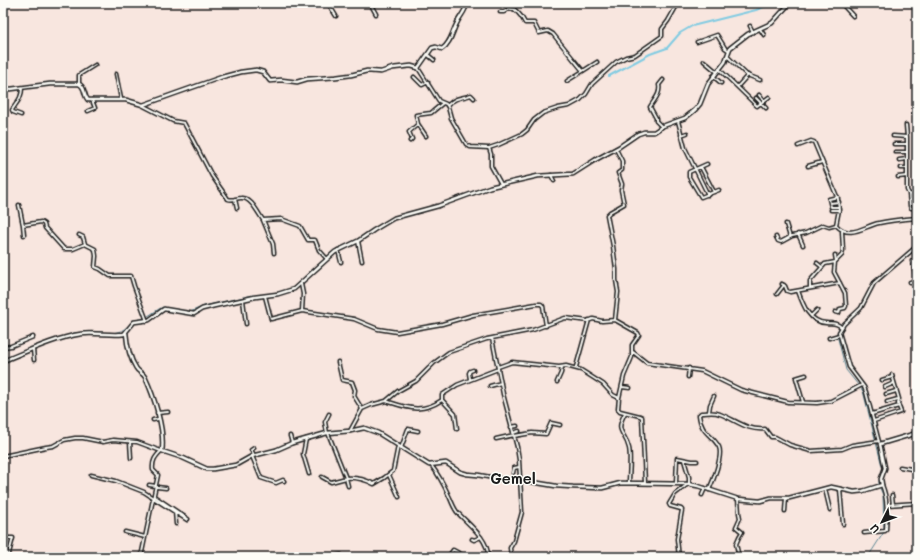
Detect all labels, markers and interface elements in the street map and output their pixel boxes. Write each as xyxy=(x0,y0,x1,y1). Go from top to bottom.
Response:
district label: Gemel xyxy=(490,468,536,488)
north arrow xyxy=(862,502,902,542)
text: U xyxy=(866,521,882,537)

